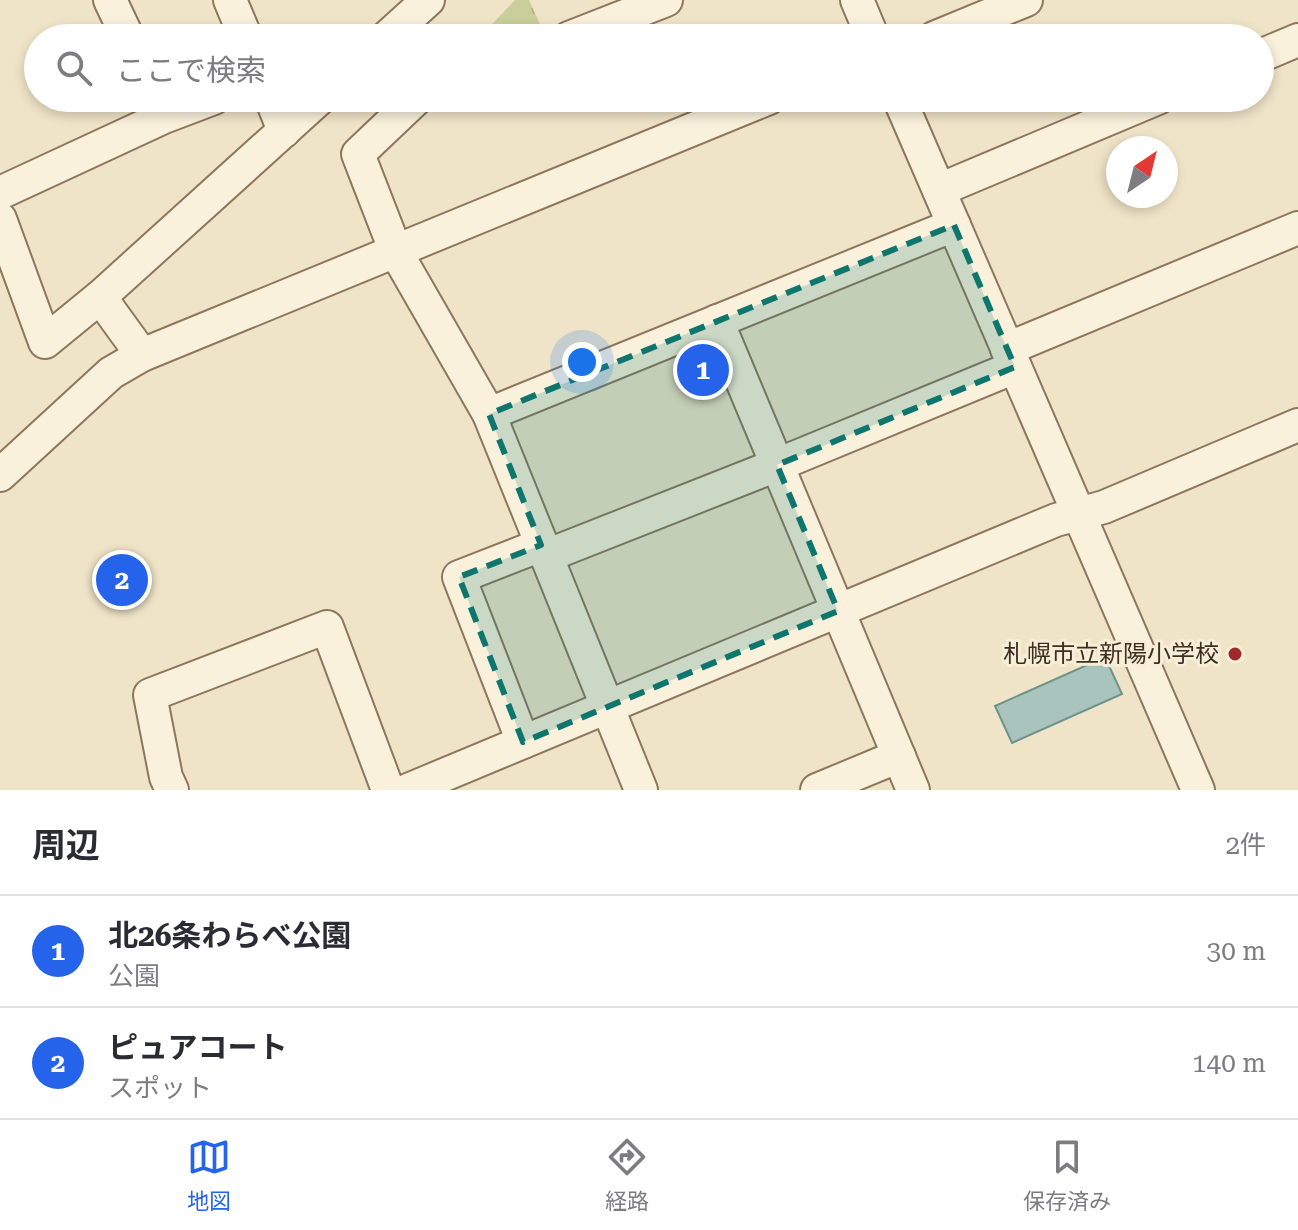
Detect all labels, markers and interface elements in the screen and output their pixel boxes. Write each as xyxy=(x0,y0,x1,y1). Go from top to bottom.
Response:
search box xyxy=(24,24,1274,112)
icon: search xyxy=(52,46,96,90)
text: ここで検索 xyxy=(116,53,266,88)
north arrow xyxy=(1106,136,1178,208)
pin: 1 xyxy=(677,340,729,400)
your location xyxy=(562,342,602,382)
pin: 2 xyxy=(96,550,148,610)
place label: 札幌市立新陽小学校 xyxy=(1003,640,1219,668)
marker: 札幌市立新陽小学校 xyxy=(1226,645,1244,663)
text: 周辺 xyxy=(32,825,100,865)
text: 2件 xyxy=(1225,830,1266,860)
text: 北26条わらべ公園 xyxy=(108,918,352,953)
text: 1 xyxy=(51,936,65,966)
text: 30 m xyxy=(1207,936,1266,966)
text: 公園 xyxy=(108,961,160,991)
text: ピュアコート xyxy=(108,1030,287,1065)
text: 2 xyxy=(51,1048,65,1078)
text: 140 m xyxy=(1192,1048,1266,1078)
text: スポット xyxy=(108,1073,212,1103)
tab: 地図 xyxy=(187,1135,231,1215)
tab: 経路 xyxy=(605,1135,649,1215)
tab: 保存済み xyxy=(1023,1135,1111,1215)

